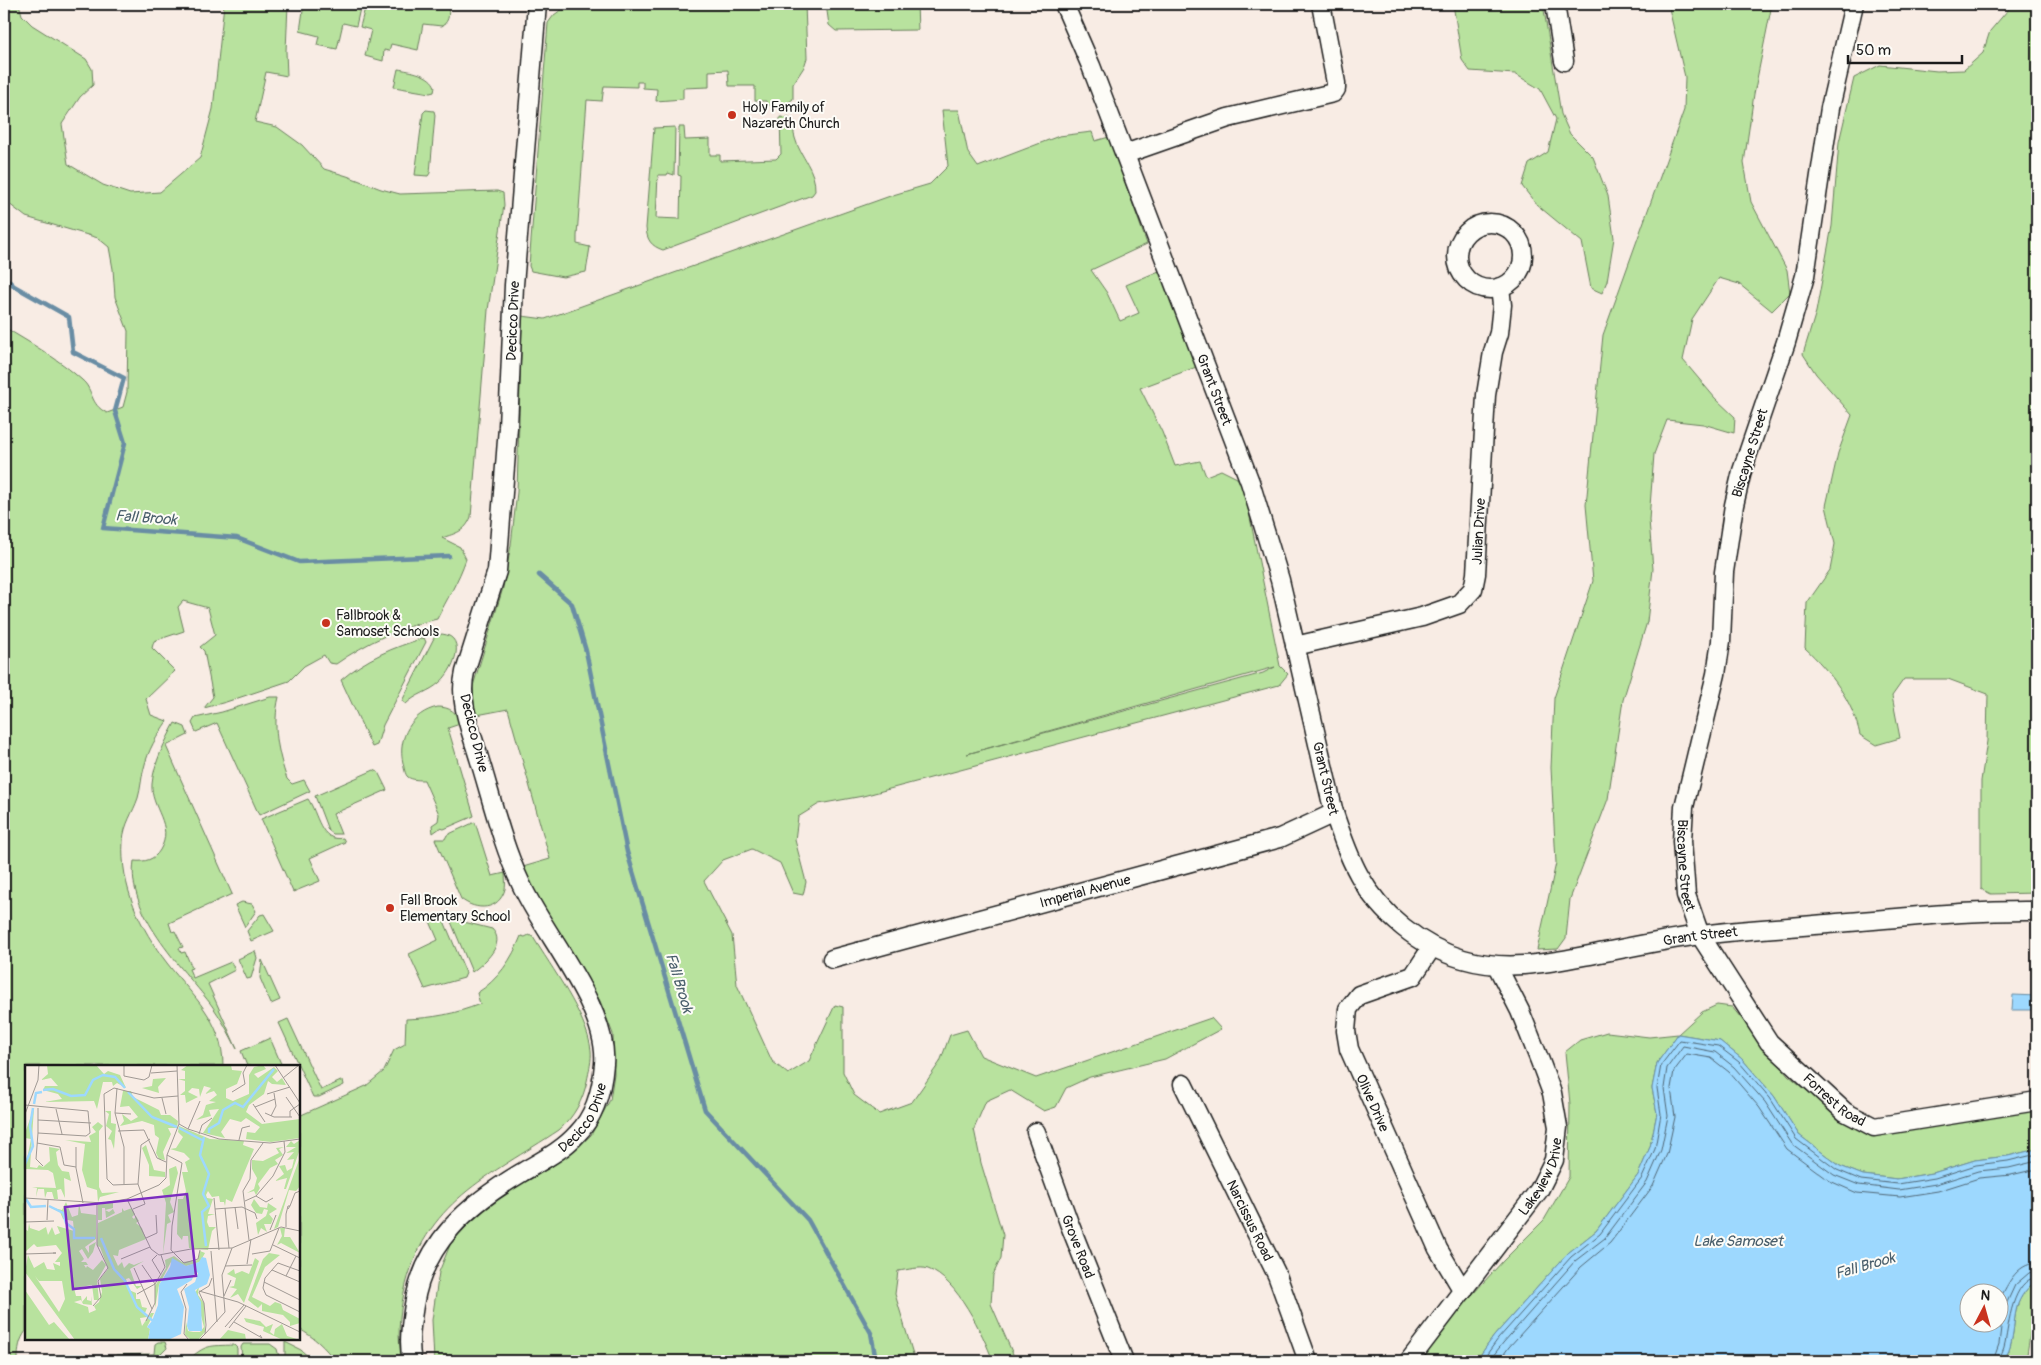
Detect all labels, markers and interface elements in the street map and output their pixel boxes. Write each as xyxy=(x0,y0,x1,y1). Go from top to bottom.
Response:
scale bar xyxy=(1848,32,1962,64)
text: 50 m xyxy=(1856,41,1891,60)
place label: Holy Family of Nazareth Church xyxy=(742,99,840,132)
marker: Holy Family of Nazareth Church xyxy=(726,109,738,121)
street label: Decicco Drive xyxy=(502,280,523,361)
street label: Grant Street xyxy=(1193,352,1236,428)
street label: Biscayne Street xyxy=(1728,406,1772,500)
street label: Julian Drive xyxy=(1468,498,1489,565)
water label: Fall Brook xyxy=(115,506,179,530)
place label: Fallbrook & Samoset Schools xyxy=(336,607,440,640)
marker: Fallbrook & Samoset Schools xyxy=(320,617,332,629)
street label: Decicco Drive xyxy=(456,692,492,774)
street label: Grant Street xyxy=(1309,740,1343,817)
street label: Biscayne Street xyxy=(1673,819,1700,914)
street label: Imperial Avenue xyxy=(1038,870,1132,911)
place label: Fall Brook Elementary School xyxy=(400,892,511,925)
marker: Fall Brook Elementary School xyxy=(384,902,396,914)
street label: Grant Street xyxy=(1662,923,1739,949)
water label: Fall Brook xyxy=(661,951,698,1017)
inset map xyxy=(25,1065,300,1340)
street label: Forrest Road xyxy=(1800,1069,1869,1130)
street label: Olive Drive xyxy=(1353,1071,1393,1134)
street label: Decicco Drive xyxy=(555,1081,610,1156)
street label: Lakeview Drive xyxy=(1514,1137,1565,1219)
street label: Narcissus Road xyxy=(1223,1177,1277,1264)
street label: Grove Road xyxy=(1058,1212,1099,1281)
water label: Lake Samoset xyxy=(1693,1232,1785,1251)
water label: Fall Brook xyxy=(1833,1248,1899,1284)
north arrow xyxy=(1958,1282,2008,1332)
text: N xyxy=(1980,1287,1991,1305)

